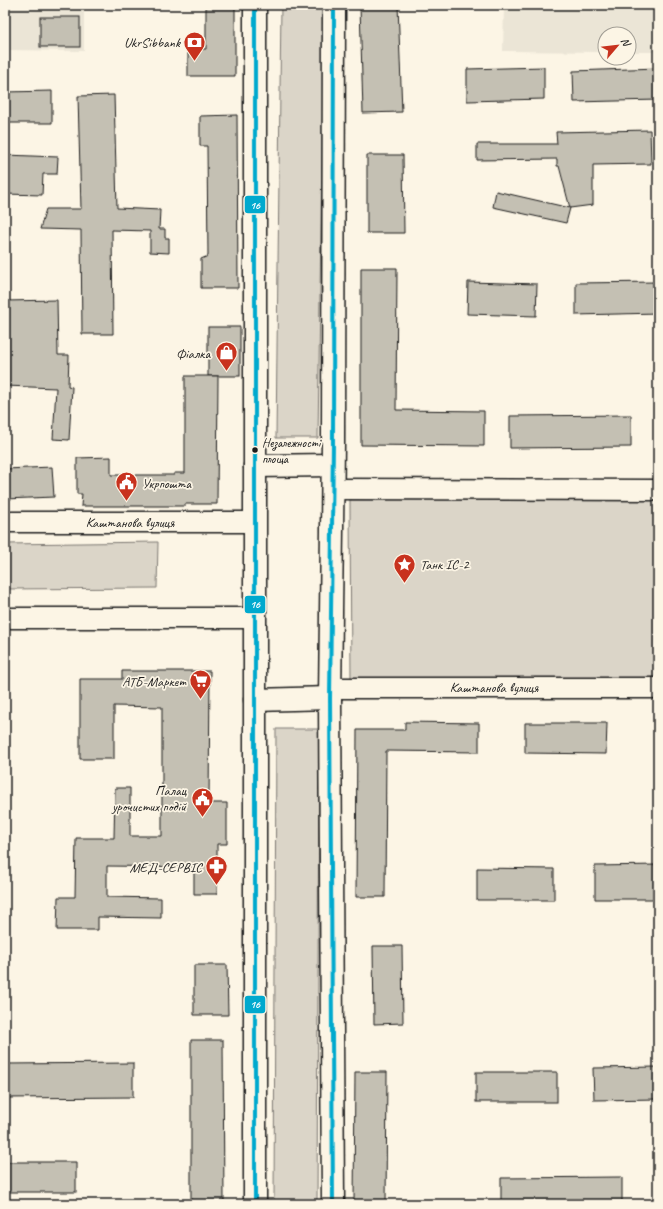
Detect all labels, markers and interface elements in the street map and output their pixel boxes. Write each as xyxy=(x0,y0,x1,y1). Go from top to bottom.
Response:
north arrow xyxy=(597,26,637,66)
bank icon: UkrSibbank xyxy=(182,29,208,62)
place label: UkrSibbank xyxy=(124,34,181,51)
text: N xyxy=(618,35,635,50)
line badge: 16 xyxy=(244,195,266,214)
text: 16 xyxy=(250,198,261,212)
shop icon: Фіалка xyxy=(213,340,239,373)
place label: Фіалка xyxy=(176,345,211,362)
place label: Незалежності площа xyxy=(262,435,322,467)
marker: Незалежності площа xyxy=(250,445,260,455)
public building icon: Укрпошта xyxy=(114,470,140,503)
place label: Укрпошта xyxy=(142,475,192,492)
street label: Каштанова вулиця xyxy=(86,514,175,531)
place icon: Танк ІС-2 xyxy=(392,551,418,584)
place label: Танк ІС-2 xyxy=(420,556,470,573)
line badge: 16 xyxy=(244,595,266,614)
text: 16 xyxy=(250,597,261,611)
supermarket icon: АТБ-Маркет xyxy=(188,668,214,701)
place label: АТБ-Маркет xyxy=(122,673,187,690)
street label: Каштанова вулиця xyxy=(450,679,539,696)
place label: Палац урочистих подій xyxy=(111,782,187,815)
public building icon: Палац урочистих подій xyxy=(189,785,215,818)
pharmacy icon: МЕД-СЕРВІС xyxy=(204,854,230,887)
place label: МЕД-СЕРВІС xyxy=(129,859,203,876)
line badge: 16 xyxy=(244,995,266,1014)
text: 16 xyxy=(250,997,261,1011)

